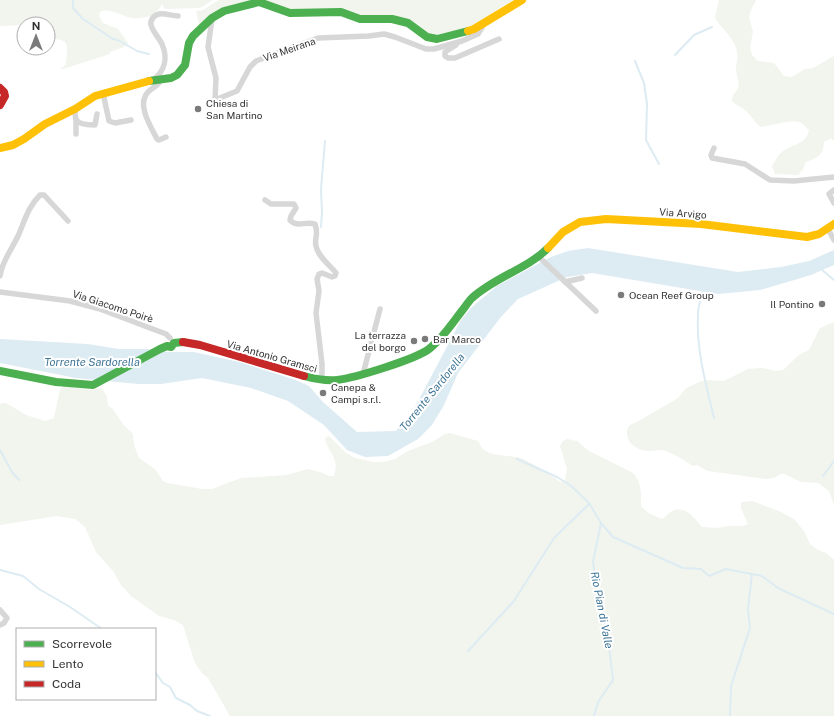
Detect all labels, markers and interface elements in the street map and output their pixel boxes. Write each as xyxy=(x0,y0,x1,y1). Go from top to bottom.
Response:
north arrow xyxy=(16,16,56,56)
text: N xyxy=(32,20,40,32)
street label: Via Meirana xyxy=(261,34,317,64)
place label: Chiesa di San Martino xyxy=(206,97,263,121)
marker: Chiesa di San Martino xyxy=(193,104,203,114)
street label: Via Arvigo xyxy=(659,205,707,221)
street label: Via Giacomo Poirè xyxy=(71,287,155,325)
place label: Ocean Reef Group xyxy=(629,289,714,301)
marker: Ocean Reef Group xyxy=(616,290,626,300)
place label: Il Pontino xyxy=(770,298,814,310)
marker: Il Pontino xyxy=(817,299,827,309)
place label: La terrazza del borgo xyxy=(355,329,406,353)
place label: Bar Marco xyxy=(433,333,481,345)
marker: Bar Marco xyxy=(420,334,430,344)
marker: La terrazza del borgo xyxy=(409,336,419,346)
street label: Via Antonio Gramsci xyxy=(225,337,319,375)
water label: Torrente Sardorella xyxy=(397,351,467,433)
water label: Torrente Sardorella xyxy=(44,356,140,368)
place label: Canepa & Campi s.r.l. xyxy=(331,381,381,405)
marker: Canepa & Campi s.r.l. xyxy=(318,388,328,398)
water label: Rio Pian di Valle xyxy=(589,570,615,650)
legend xyxy=(16,628,156,700)
text: Scorrevole xyxy=(52,637,112,651)
text: Lento xyxy=(52,657,84,671)
text: Coda xyxy=(52,677,81,691)

